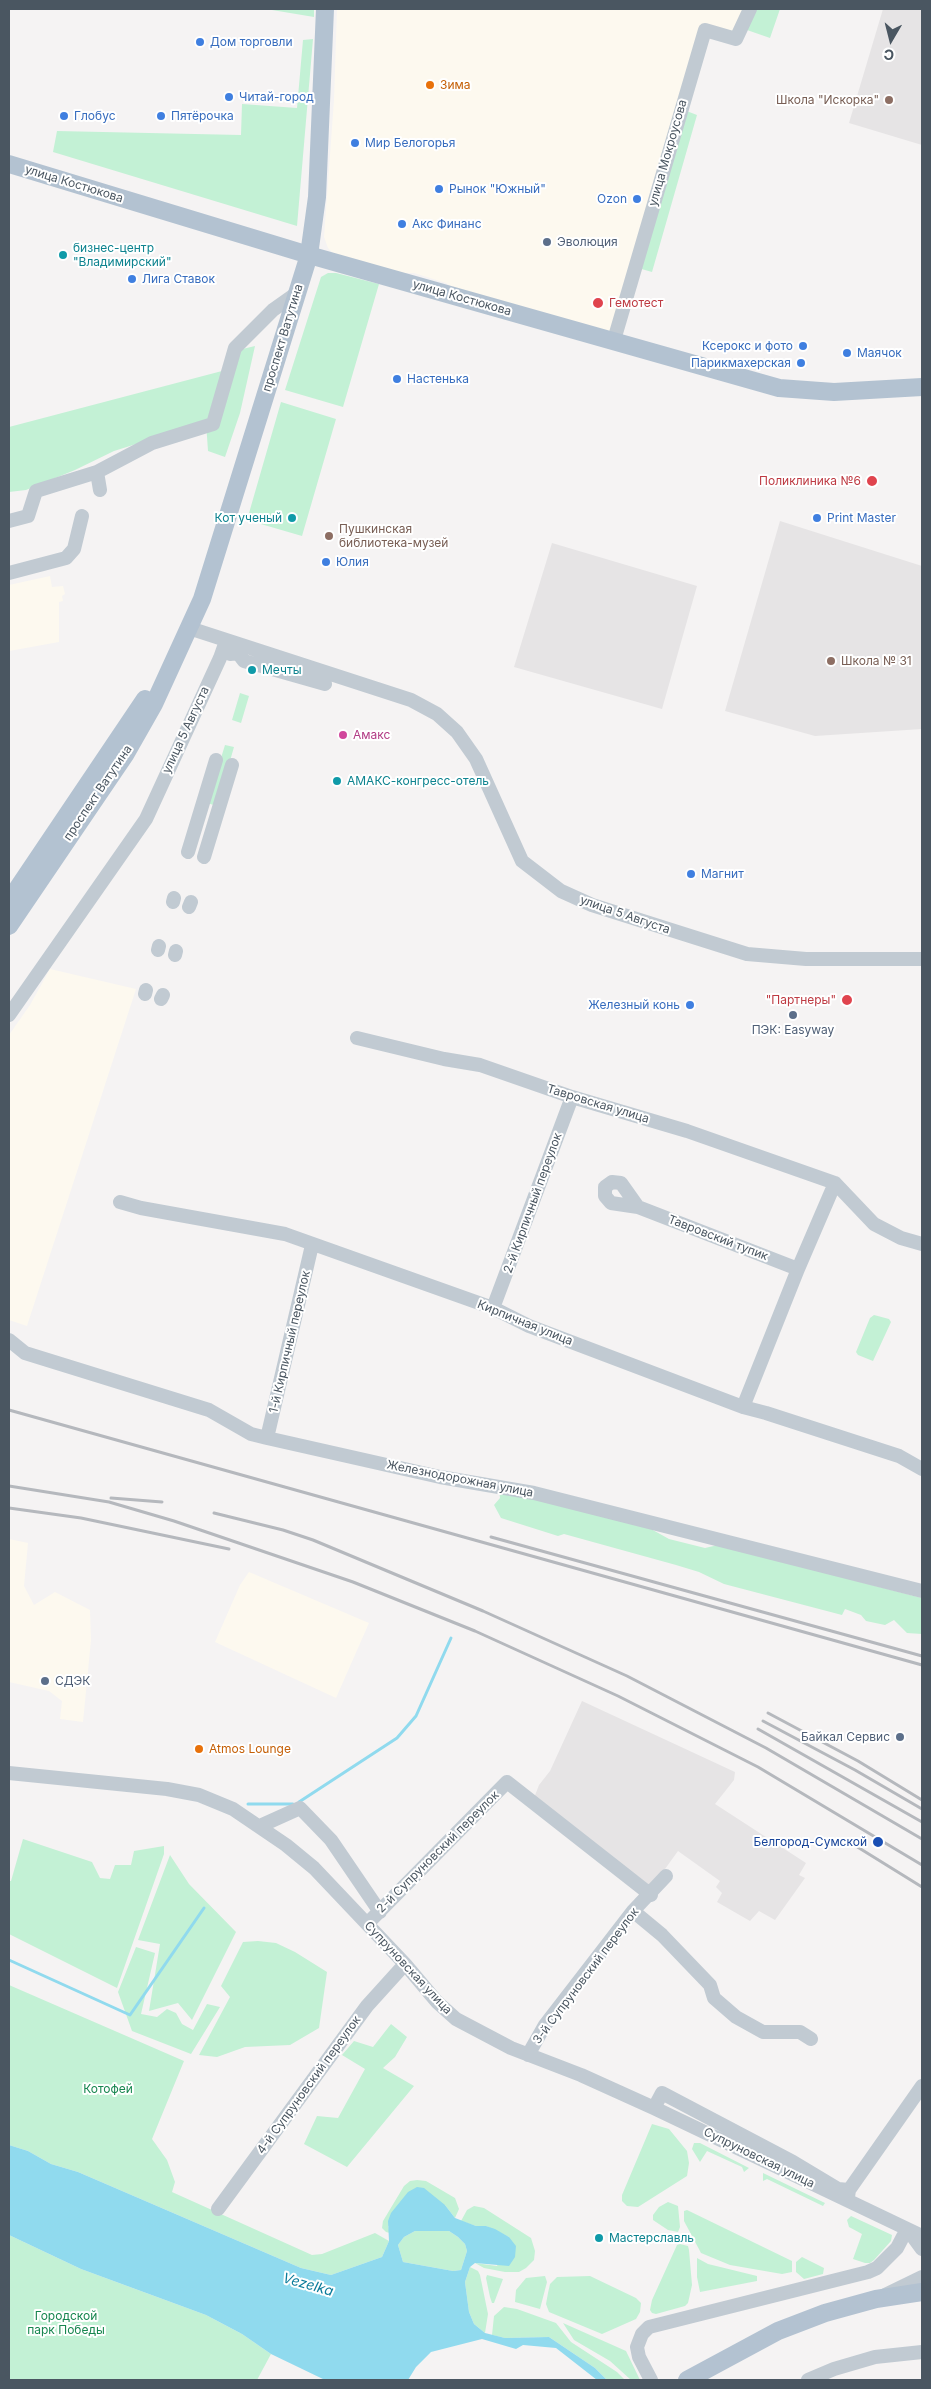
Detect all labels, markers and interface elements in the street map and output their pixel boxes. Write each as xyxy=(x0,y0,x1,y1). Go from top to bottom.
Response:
north arrow xyxy=(866,15,916,65)
place label: Дом торговли xyxy=(210,35,293,49)
marker: Дом торговли xyxy=(194,36,206,48)
text: С xyxy=(883,46,895,64)
place label: Зима xyxy=(440,78,470,92)
marker: Зима xyxy=(424,79,436,91)
place label: Читай-город xyxy=(239,90,314,104)
marker: Читай-город xyxy=(223,91,235,103)
place label: Школа "Искорка" xyxy=(776,93,879,107)
marker: Школа "Искорка" xyxy=(883,94,895,106)
street label: улица Мокроусова xyxy=(646,98,690,208)
place label: Глобус xyxy=(74,109,116,123)
place label: Пятёрочка xyxy=(171,109,234,123)
marker: Глобус xyxy=(58,110,70,122)
marker: Пятёрочка xyxy=(155,110,167,122)
place label: Мир Белогорья xyxy=(365,136,455,150)
marker: Мир Белогорья xyxy=(349,137,361,149)
street label: улица Костюкова xyxy=(23,162,125,206)
place label: Рынок "Южный" xyxy=(449,182,546,196)
marker: Рынок "Южный" xyxy=(433,183,445,195)
place label: Ozon xyxy=(597,192,627,206)
marker: Ozon xyxy=(631,193,643,205)
place label: Акс Финанс xyxy=(412,217,482,231)
marker: Акс Финанс xyxy=(396,218,408,230)
place label: Эволюция xyxy=(557,235,618,249)
marker: Эволюция xyxy=(541,236,553,248)
place label: бизнес-центр "Владимирский" xyxy=(73,241,172,269)
marker: бизнес-центр "Владимирский" xyxy=(57,249,69,261)
place label: Лига Ставок xyxy=(142,272,215,286)
marker: Лига Ставок xyxy=(126,273,138,285)
street label: улица Костюкова xyxy=(411,277,513,319)
street label: проспект Ватутина xyxy=(260,282,306,394)
marker: Гемотест xyxy=(591,296,605,310)
place label: Гемотест xyxy=(609,296,663,310)
place label: Ксерокс и фото xyxy=(702,339,793,353)
marker: Ксерокс и фото xyxy=(797,340,809,352)
place label: Маячок xyxy=(857,346,902,360)
marker: Маячок xyxy=(841,347,853,359)
place label: Парикмахерская xyxy=(691,356,791,370)
marker: Парикмахерская xyxy=(795,357,807,369)
place label: Настенька xyxy=(407,372,469,386)
marker: Настенька xyxy=(391,373,403,385)
place label: Поликлиника №6 xyxy=(759,474,861,488)
marker: Поликлиника №6 xyxy=(865,474,879,488)
place label: Кот ученый xyxy=(215,511,282,525)
place label: Print Master xyxy=(827,511,896,525)
marker: Кот ученый xyxy=(286,512,298,524)
marker: Print Master xyxy=(811,512,823,524)
place label: Пушкинская библиотека-музей xyxy=(339,522,448,550)
marker: Пушкинская библиотека-музей xyxy=(323,530,335,542)
place label: Юлия xyxy=(336,555,369,569)
marker: Юлия xyxy=(320,556,332,568)
place label: Школа № 31 xyxy=(841,654,912,668)
marker: Школа № 31 xyxy=(825,655,837,667)
place label: Мечты xyxy=(262,663,301,677)
marker: Мечты xyxy=(246,664,258,676)
street label: улица 5 Августа xyxy=(160,684,212,776)
place label: Амакс xyxy=(353,728,390,742)
marker: Амакс xyxy=(337,729,349,741)
street label: проспект Ватутина xyxy=(61,743,135,843)
place label: АМАКС-конгресс-отель xyxy=(347,774,489,788)
marker: АМАКС-конгресс-отель xyxy=(331,775,343,787)
place label: Магнит xyxy=(701,867,744,881)
marker: Магнит xyxy=(685,868,697,880)
street label: улица 5 Августа xyxy=(578,893,672,937)
place label: "Партнеры" xyxy=(766,993,836,1007)
marker: "Партнеры" xyxy=(840,993,854,1007)
place label: Железный конь xyxy=(588,998,680,1012)
marker: Железный конь xyxy=(684,999,696,1011)
marker: ПЭК: Easyway xyxy=(787,1009,799,1021)
place label: ПЭК: Easyway xyxy=(752,1023,834,1037)
street label: Тавровская улица xyxy=(545,1082,651,1126)
street label: 2-й Кирпичный переулок xyxy=(501,1131,565,1275)
street label: Тавровский тупик xyxy=(666,1212,770,1264)
street label: 1-й Кирпичный переулок xyxy=(267,1269,313,1415)
street label: Кирпичная улица xyxy=(475,1297,575,1349)
street label: Железнодорожная улица xyxy=(386,1458,534,1500)
place label: СДЭК xyxy=(55,1674,90,1688)
marker: СДЭК xyxy=(39,1675,51,1687)
place label: Байкал Сервис xyxy=(801,1730,890,1744)
marker: Байкал Сервис xyxy=(894,1731,906,1743)
place label: Atmos Lounge xyxy=(209,1742,291,1756)
marker: Atmos Lounge xyxy=(193,1743,205,1755)
street label: 2-й Супруновский переулок xyxy=(374,1788,502,1916)
place label: Белгород-Сумской xyxy=(753,1835,867,1849)
marker: Белгород-Сумской xyxy=(871,1835,885,1849)
street label: 3-й Супруновский переулок xyxy=(530,1905,642,2047)
street label: Супруновская улица xyxy=(361,1919,455,2017)
street label: 4-й Супруновский переулок xyxy=(254,2013,364,2157)
park label: Котофей xyxy=(83,2082,133,2096)
street label: Супруновская улица xyxy=(701,2125,817,2191)
place label: Мастерславль xyxy=(609,2231,694,2245)
marker: Мастерславль xyxy=(593,2232,605,2244)
water label: Vezelka xyxy=(281,2270,335,2300)
park label: Городской парк Победы xyxy=(27,2309,105,2337)

